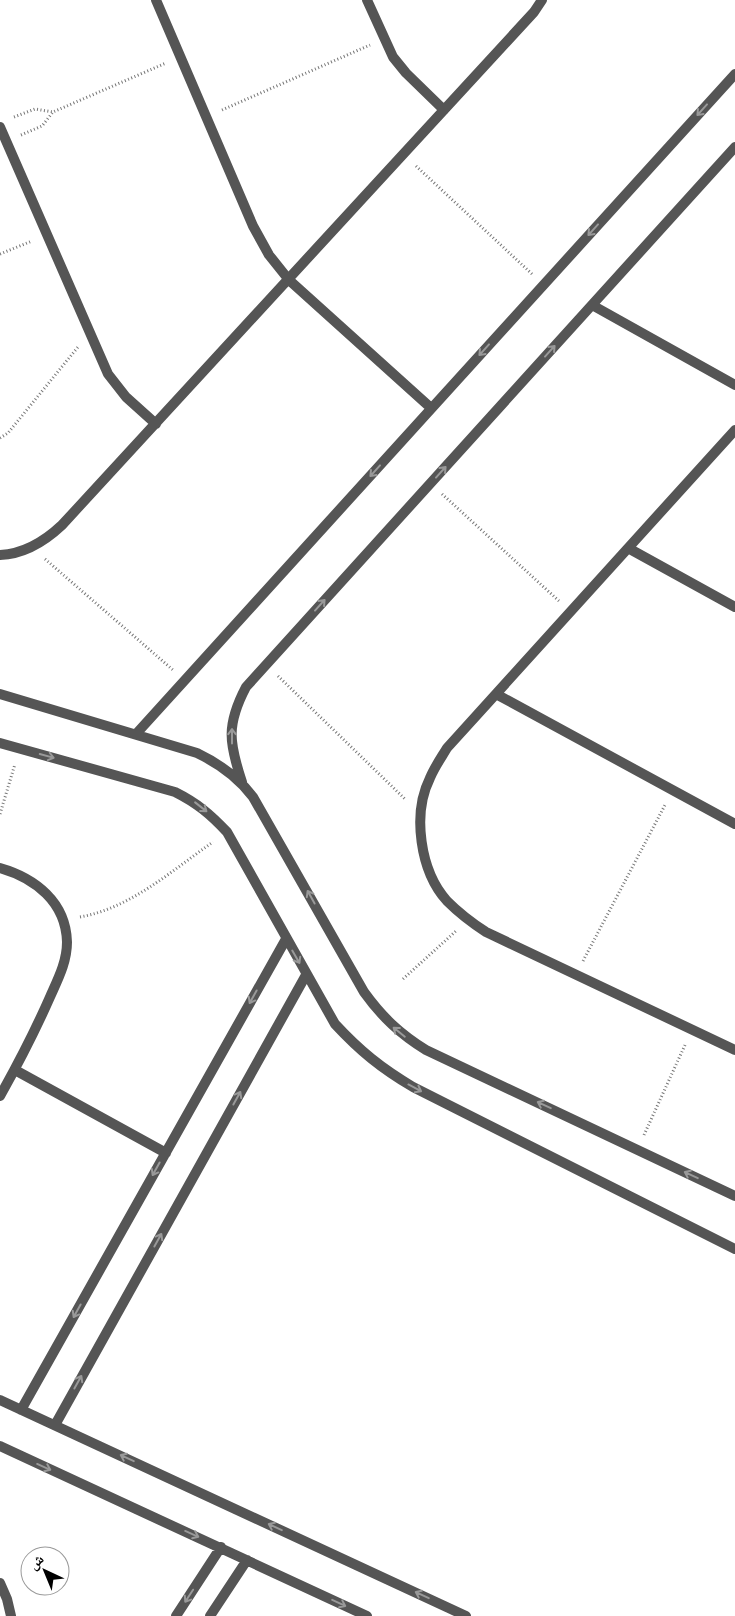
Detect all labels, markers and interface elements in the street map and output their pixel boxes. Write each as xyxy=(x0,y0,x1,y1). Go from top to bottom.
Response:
one-way arrow xyxy=(696,103,708,116)
one-way arrow xyxy=(587,224,599,237)
one-way arrow xyxy=(478,344,490,357)
one-way arrow xyxy=(544,345,556,358)
one-way arrow xyxy=(369,464,381,477)
one-way arrow xyxy=(435,465,447,478)
one-way arrow xyxy=(314,599,326,612)
one-way arrow xyxy=(227,728,237,744)
one-way arrow xyxy=(39,752,55,762)
one-way arrow xyxy=(194,801,207,812)
one-way arrow xyxy=(305,890,315,905)
one-way arrow xyxy=(292,950,302,964)
one-way arrow xyxy=(248,989,258,1004)
one-way arrow xyxy=(393,1026,406,1037)
one-way arrow xyxy=(407,1083,422,1093)
one-way arrow xyxy=(232,1091,242,1106)
one-way arrow xyxy=(537,1100,552,1110)
one-way arrow xyxy=(151,1161,161,1176)
one-way arrow xyxy=(684,1170,699,1179)
one-way arrow xyxy=(153,1234,163,1248)
one-way arrow xyxy=(71,1303,81,1317)
one-way arrow xyxy=(74,1375,84,1390)
one-way arrow xyxy=(120,1453,135,1463)
one-way arrow xyxy=(36,1462,51,1472)
one-way arrow xyxy=(267,1522,282,1532)
one-way arrow xyxy=(184,1530,199,1539)
north arrow xyxy=(20,1546,70,1596)
text: ش xyxy=(25,1551,48,1573)
one-way arrow xyxy=(184,1589,194,1603)
one-way arrow xyxy=(415,1590,430,1600)
one-way arrow xyxy=(331,1599,346,1608)

